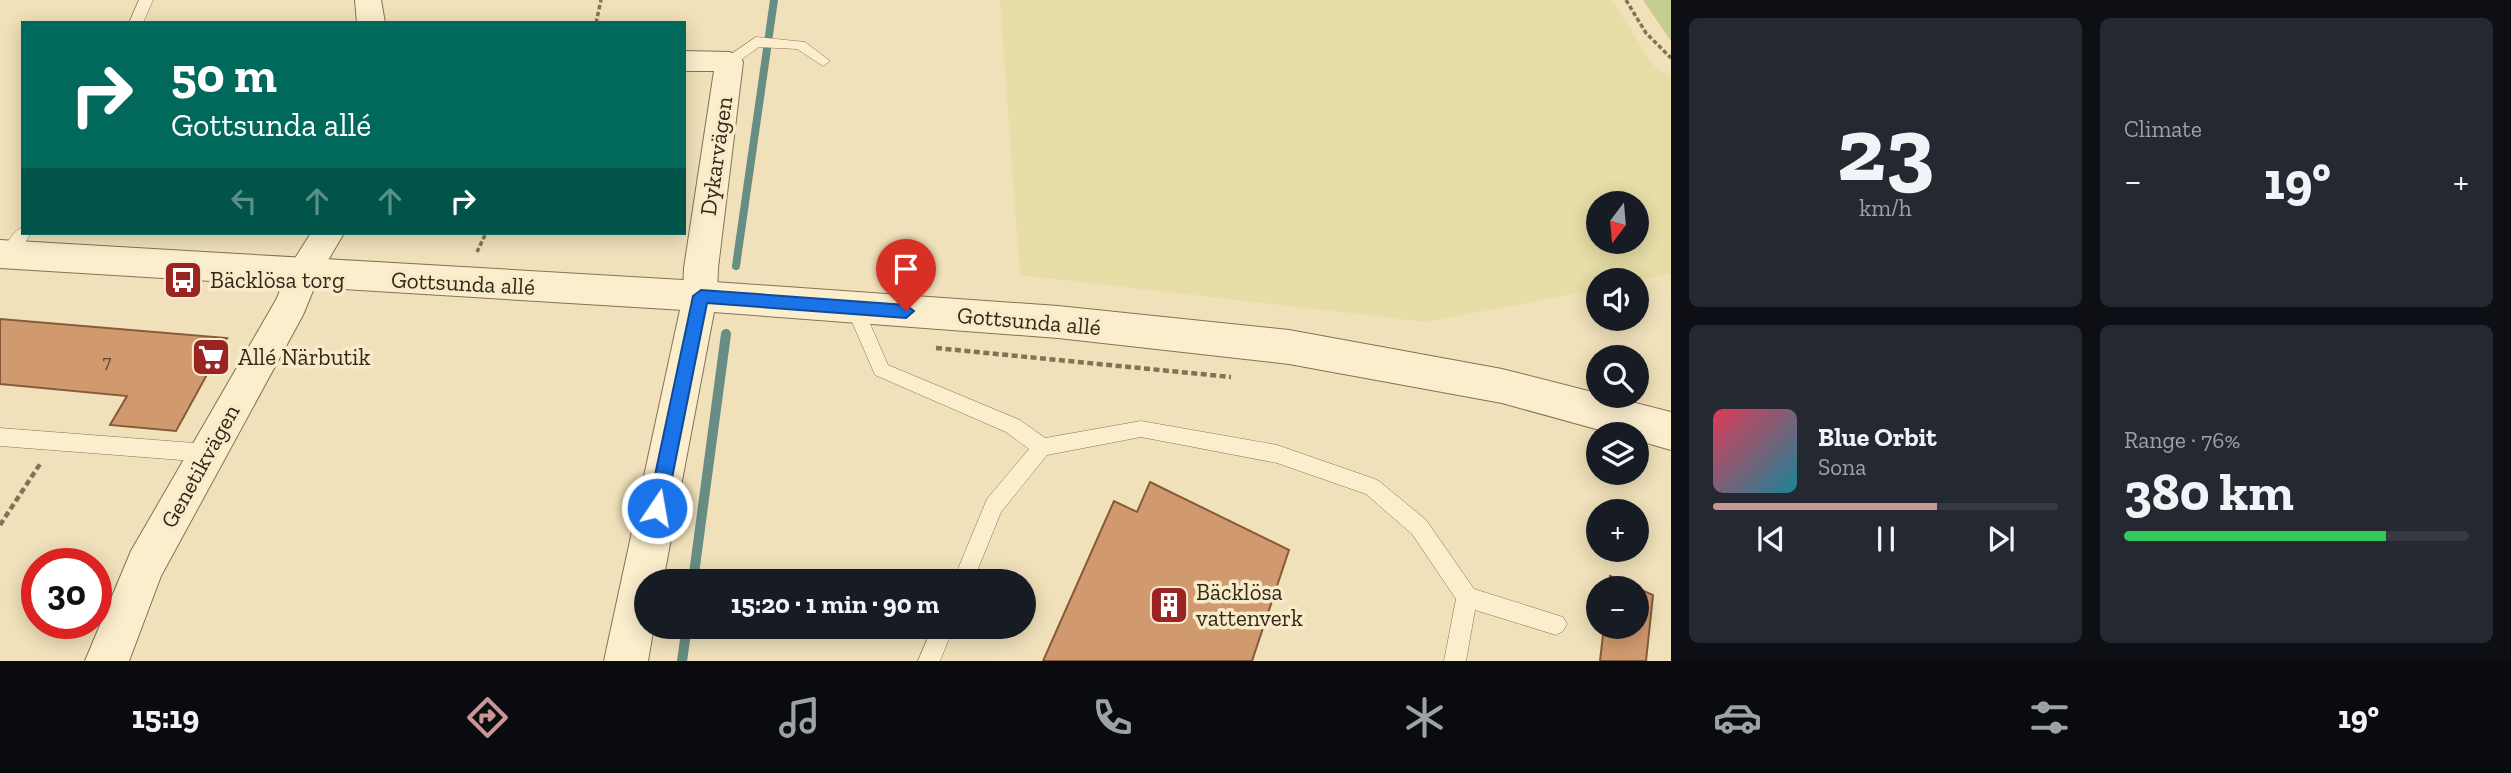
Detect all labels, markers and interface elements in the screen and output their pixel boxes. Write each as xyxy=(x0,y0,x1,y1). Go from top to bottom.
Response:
text: 50 m xyxy=(171,46,277,105)
icon: right xyxy=(56,49,147,140)
text: 23 xyxy=(1837,94,1934,203)
street label: Dykarvägen xyxy=(694,95,738,217)
text: Gottsunda allé xyxy=(171,106,371,144)
text: Climate xyxy=(2124,115,2202,143)
text: 19° xyxy=(2264,150,2331,212)
text: − xyxy=(2124,158,2142,204)
text: + xyxy=(2453,158,2469,204)
icon: left xyxy=(225,182,263,220)
icon: ahead xyxy=(298,182,336,220)
icon: ahead xyxy=(371,182,409,220)
icon: right xyxy=(444,182,482,220)
north arrow xyxy=(1586,191,1648,254)
map controls xyxy=(1586,191,1649,639)
text: km/h xyxy=(1859,194,1912,222)
pin xyxy=(876,239,936,311)
icon: arrive xyxy=(887,250,925,288)
bus stop icon: Bäcklösa torg xyxy=(162,259,204,301)
street label: Gottsunda allé xyxy=(390,265,536,301)
place label: Bäcklösa torg xyxy=(210,266,345,294)
button: sound xyxy=(1586,268,1649,331)
street label: Gottsunda allé xyxy=(956,301,1102,341)
supermarket icon: Allé Närbutik xyxy=(190,336,232,378)
place label: Allé Närbutik xyxy=(238,343,371,371)
button: search xyxy=(1586,345,1649,408)
house number: 7 xyxy=(103,350,112,373)
street label: Genetikvägen xyxy=(155,399,245,533)
text: Blue Orbit xyxy=(1818,421,1937,453)
button: layers xyxy=(1586,422,1649,485)
text: Range · 76% xyxy=(2124,426,2240,454)
text: Sona xyxy=(1818,453,1866,481)
text: 380 km xyxy=(2124,461,2294,523)
position arrow xyxy=(620,471,694,545)
button: + xyxy=(1586,499,1649,562)
icon: previous xyxy=(1752,520,1790,558)
icon: pause xyxy=(1867,520,1905,558)
icon: next xyxy=(1982,520,2020,558)
speed limit sign: 30 xyxy=(21,548,112,639)
button: − xyxy=(1586,576,1649,639)
place label: Bäcklösa vattenverk xyxy=(1196,578,1303,632)
building icon: Bäcklösa vattenverk xyxy=(1148,584,1190,626)
text: 15:20 · 1 min · 90 m xyxy=(731,588,939,620)
icon: directions xyxy=(463,693,512,742)
icon: music xyxy=(775,693,824,742)
icon: phone xyxy=(1088,693,1137,742)
icon: climate xyxy=(1400,693,1449,742)
icon: car xyxy=(1713,693,1762,742)
icon: filters xyxy=(2025,693,2074,742)
text: 15:19 xyxy=(132,698,199,736)
text: 19° xyxy=(2338,698,2379,736)

